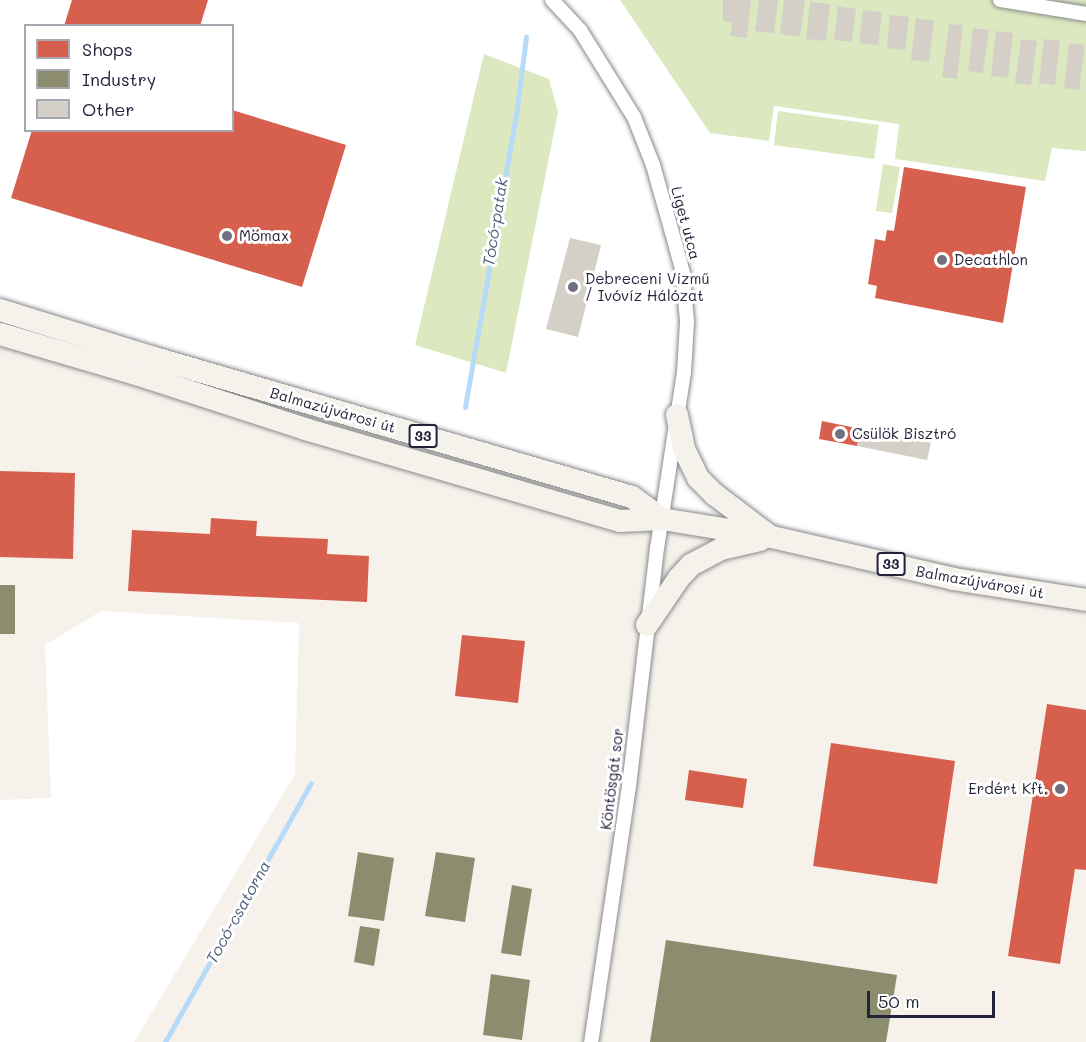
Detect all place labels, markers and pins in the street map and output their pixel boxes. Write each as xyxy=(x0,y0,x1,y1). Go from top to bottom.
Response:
place label: Mömax xyxy=(239,227,289,245)
marker: Mömax xyxy=(220,229,234,243)
place label: Decathlon xyxy=(954,251,1028,269)
marker: Decathlon xyxy=(935,253,949,267)
place label: Debreceni Vízmű / Ivóvíz Hálózat xyxy=(585,269,710,304)
marker: Debreceni Vízmű / Ivóvíz Hálózat xyxy=(566,280,580,294)
place label: Csülök Bisztró xyxy=(852,425,956,443)
marker: Csülök Bisztró xyxy=(833,427,847,441)
place label: Erdért Kft. xyxy=(968,780,1048,798)
marker: Erdért Kft. xyxy=(1053,782,1067,796)

